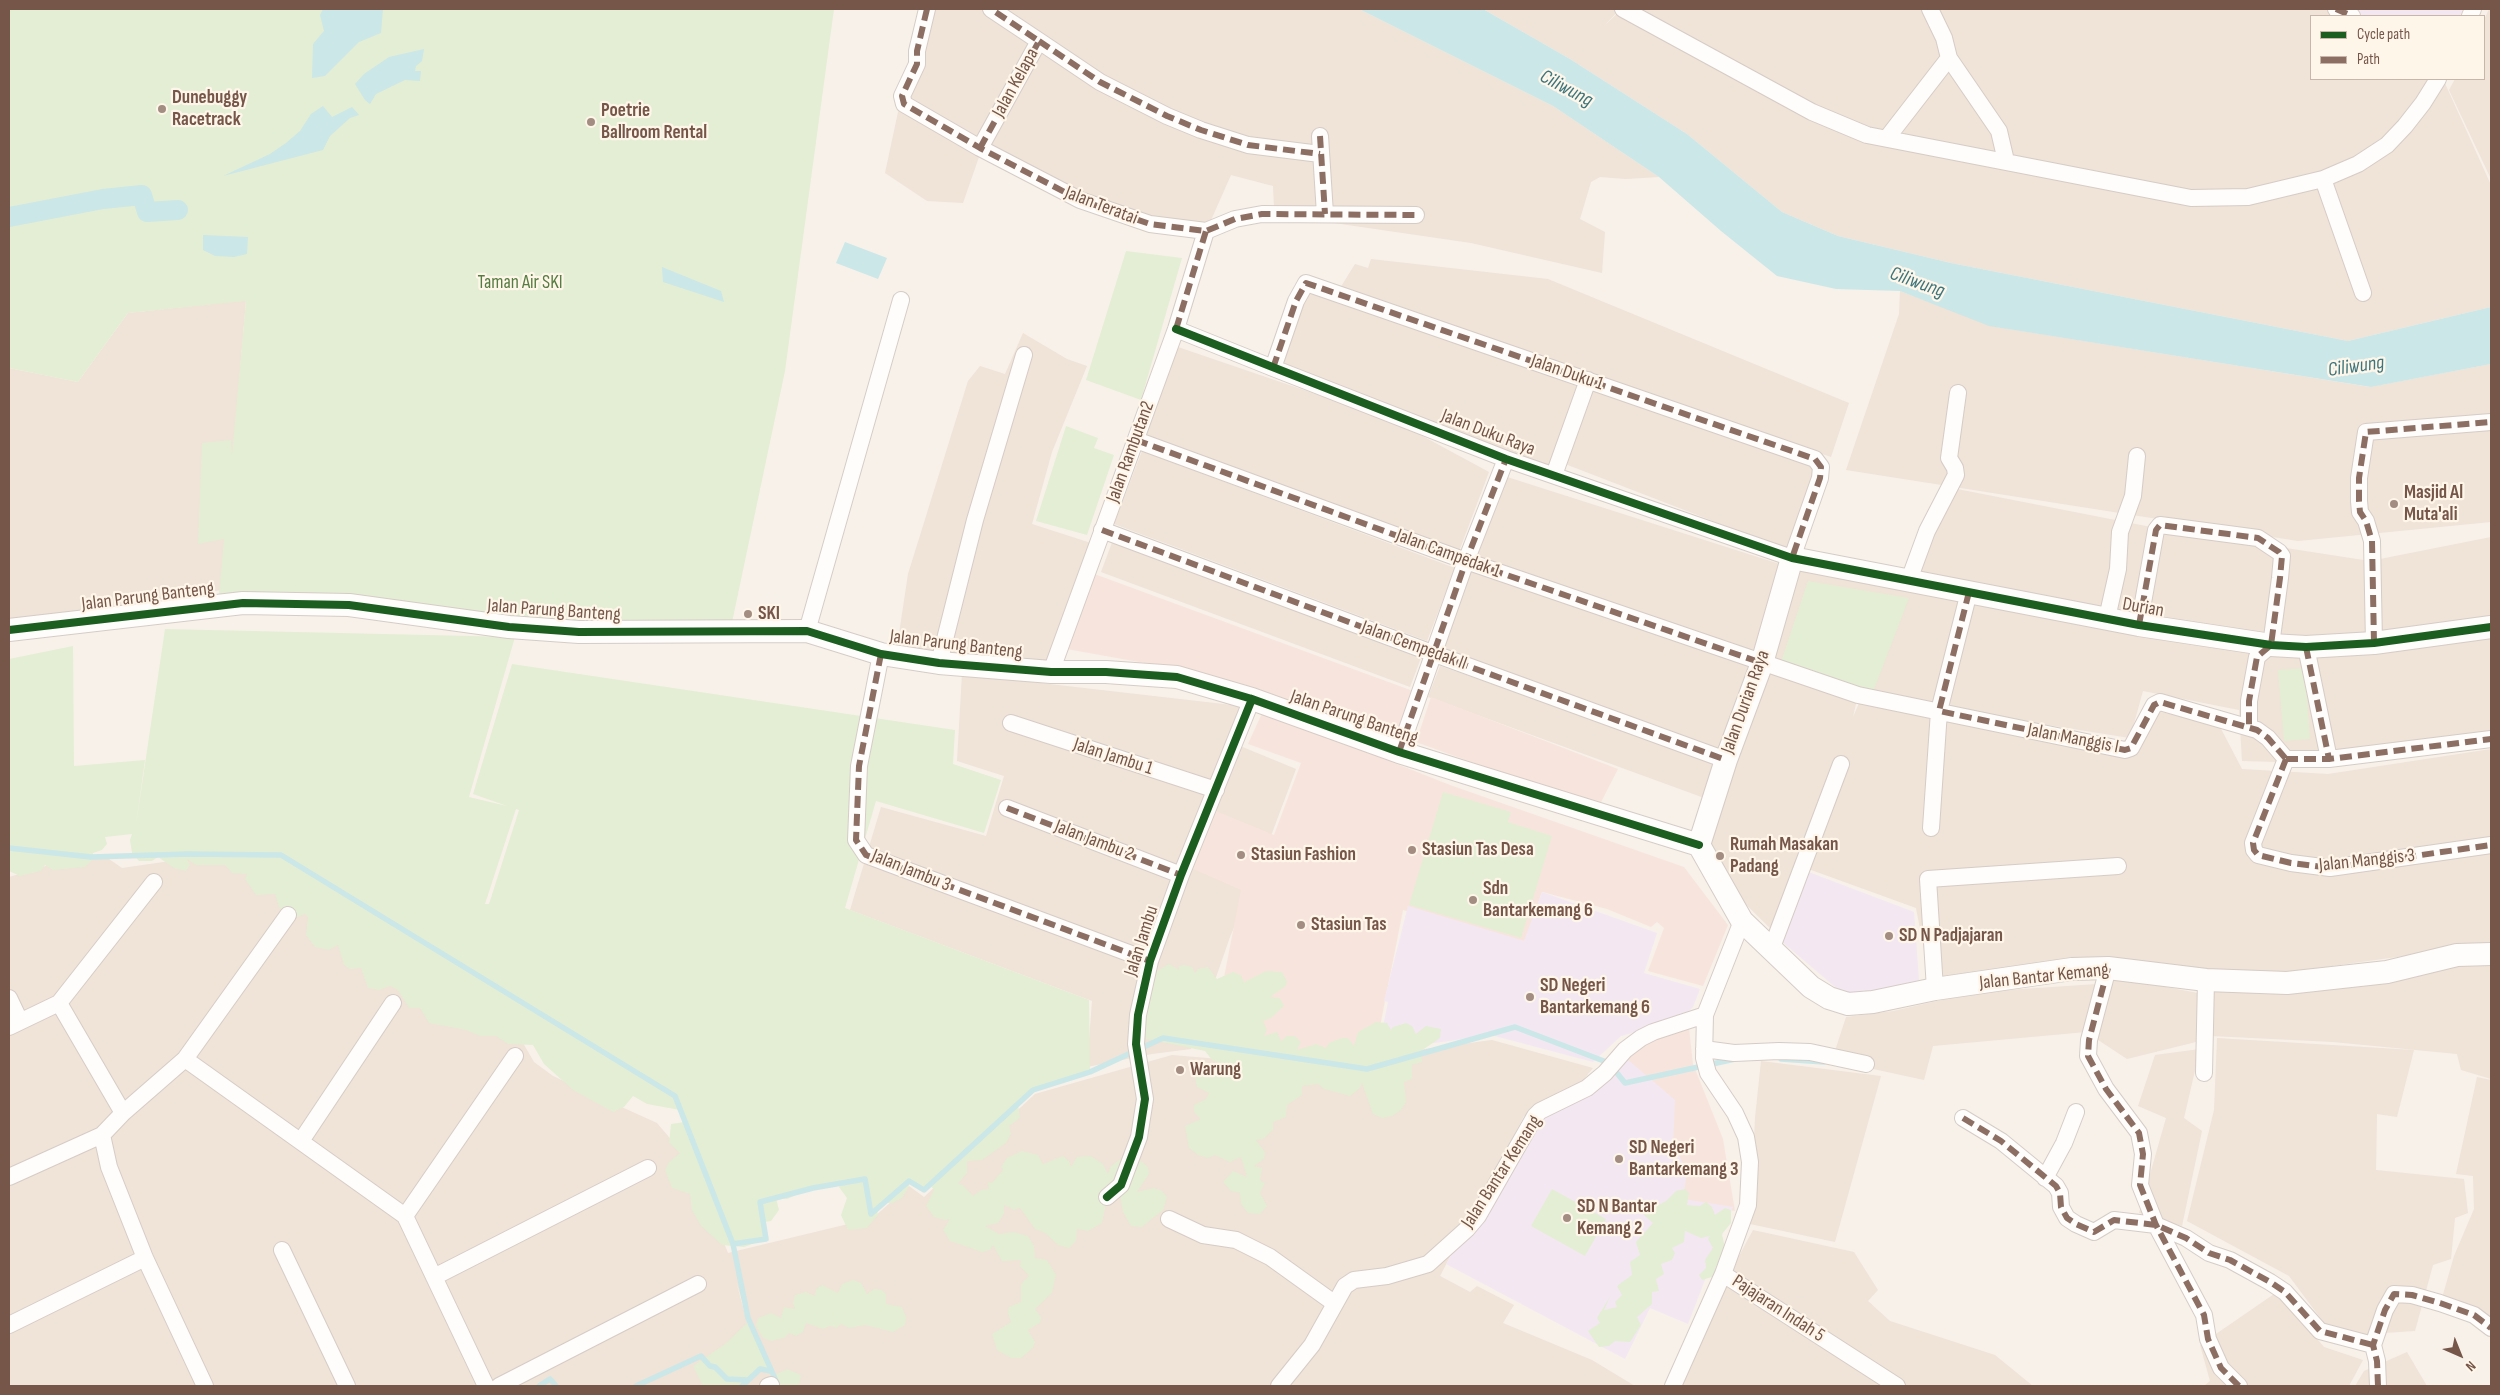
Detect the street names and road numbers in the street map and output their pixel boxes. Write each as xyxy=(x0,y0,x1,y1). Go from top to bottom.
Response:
street label: Jalan Kelapa xyxy=(988,45,1044,121)
street label: Jalan Teratai xyxy=(1061,182,1141,230)
street label: Jalan Duku 1 xyxy=(1528,350,1606,396)
street label: Jalan Rambutan2 xyxy=(1102,398,1160,506)
street label: Jalan Duku Raya xyxy=(1438,405,1538,461)
street label: Jalan Campedak 1 xyxy=(1393,525,1503,583)
street label: Jalan Parung Banteng xyxy=(80,578,216,616)
street label: Durian xyxy=(2120,593,2166,623)
street label: Jalan Parung Banteng xyxy=(487,595,621,627)
street label: Jalan Cempedak II xyxy=(1358,616,1470,676)
street label: Jalan Parung Banteng xyxy=(888,626,1024,664)
street label: Jalan Durian Raya xyxy=(1717,647,1775,757)
street label: Jalan Parung Banteng xyxy=(1287,685,1421,751)
street label: Jalan Manggis I xyxy=(2026,719,2120,759)
street label: Jalan Jambu 1 xyxy=(1070,733,1156,781)
street label: Jalan Jambu 2 xyxy=(1051,815,1137,867)
street label: Jalan Jambu 3 xyxy=(868,845,954,897)
street label: Jalan Manggis 3 xyxy=(2318,845,2416,877)
street label: Jalan Jambu xyxy=(1120,903,1164,979)
street label: Jalan Bantar Kemang xyxy=(1978,959,2110,995)
street label: Jalan Bantar Kemang xyxy=(1457,1111,1547,1233)
street label: Pajajaran Indah 5 xyxy=(1727,1271,1829,1347)

